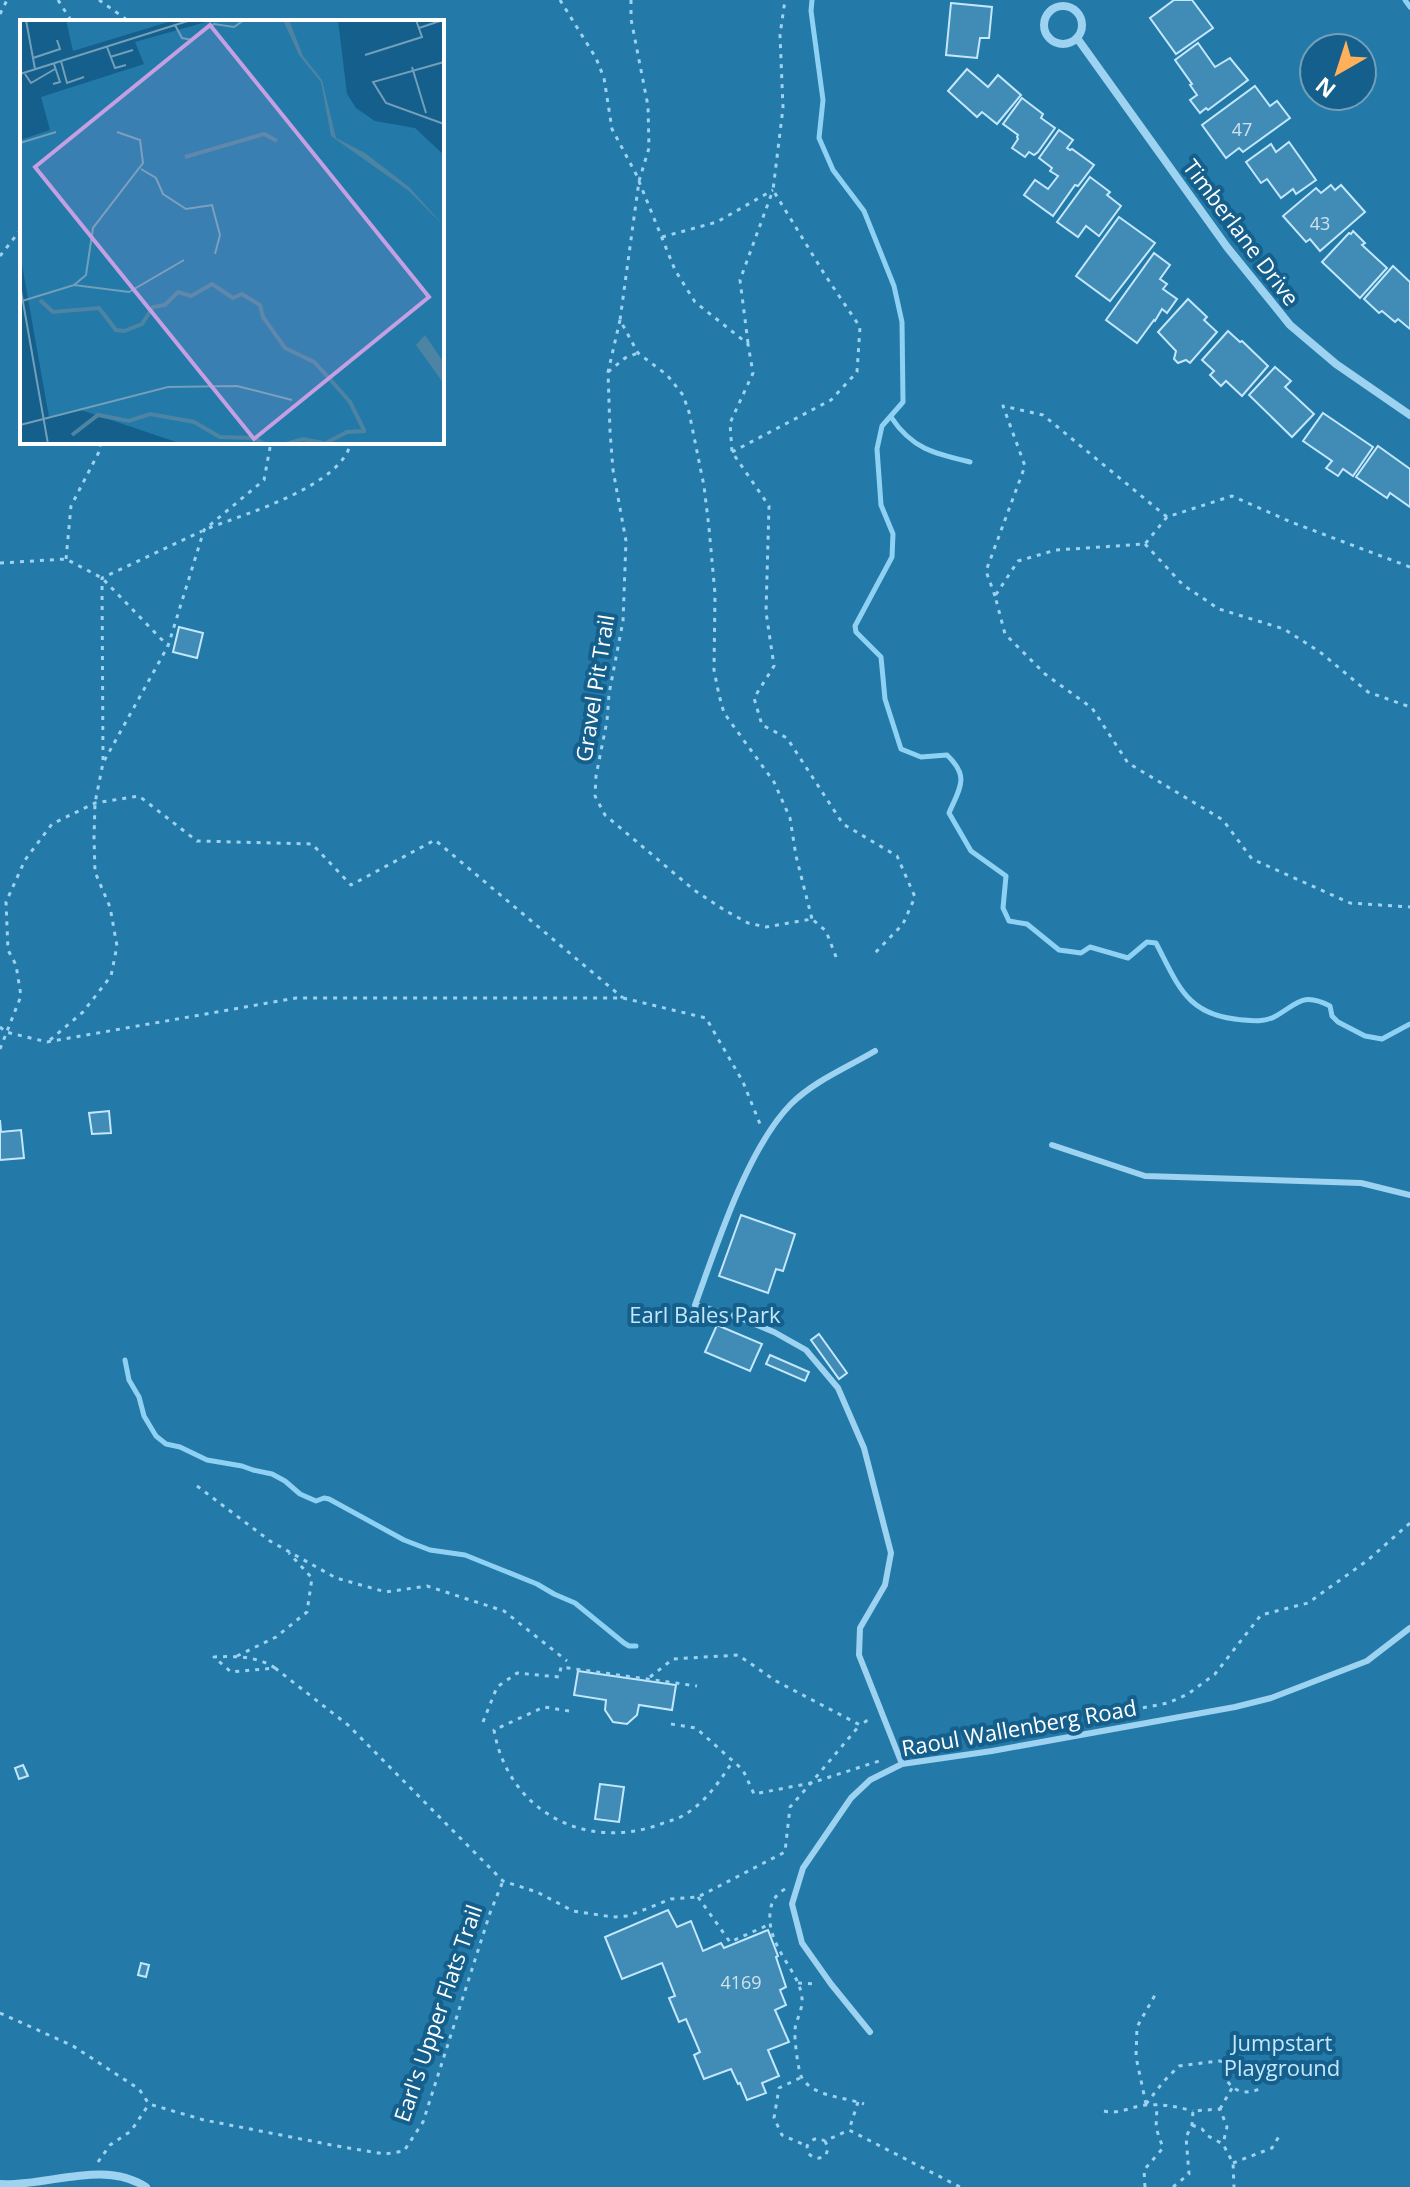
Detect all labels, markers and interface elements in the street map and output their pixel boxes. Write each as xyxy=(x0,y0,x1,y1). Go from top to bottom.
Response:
inset map xyxy=(20,20,444,444)
north arrow xyxy=(1298,32,1378,112)
text: N xyxy=(1308,71,1341,106)
house number: 47 xyxy=(1232,117,1252,141)
street label: Timberlane Drive xyxy=(1177,153,1307,311)
house number: 43 xyxy=(1310,211,1330,235)
street label: Gravel Pit Trail xyxy=(568,612,620,764)
park label: Earl Bales Park xyxy=(629,1299,781,1329)
street label: Raoul Wallenberg Road xyxy=(899,1692,1139,1762)
street label: Earl's Upper Flats Trail xyxy=(386,1900,488,2126)
house number: 4169 xyxy=(720,1970,762,1994)
park label: Jumpstart Playground xyxy=(1224,2027,1340,2082)

